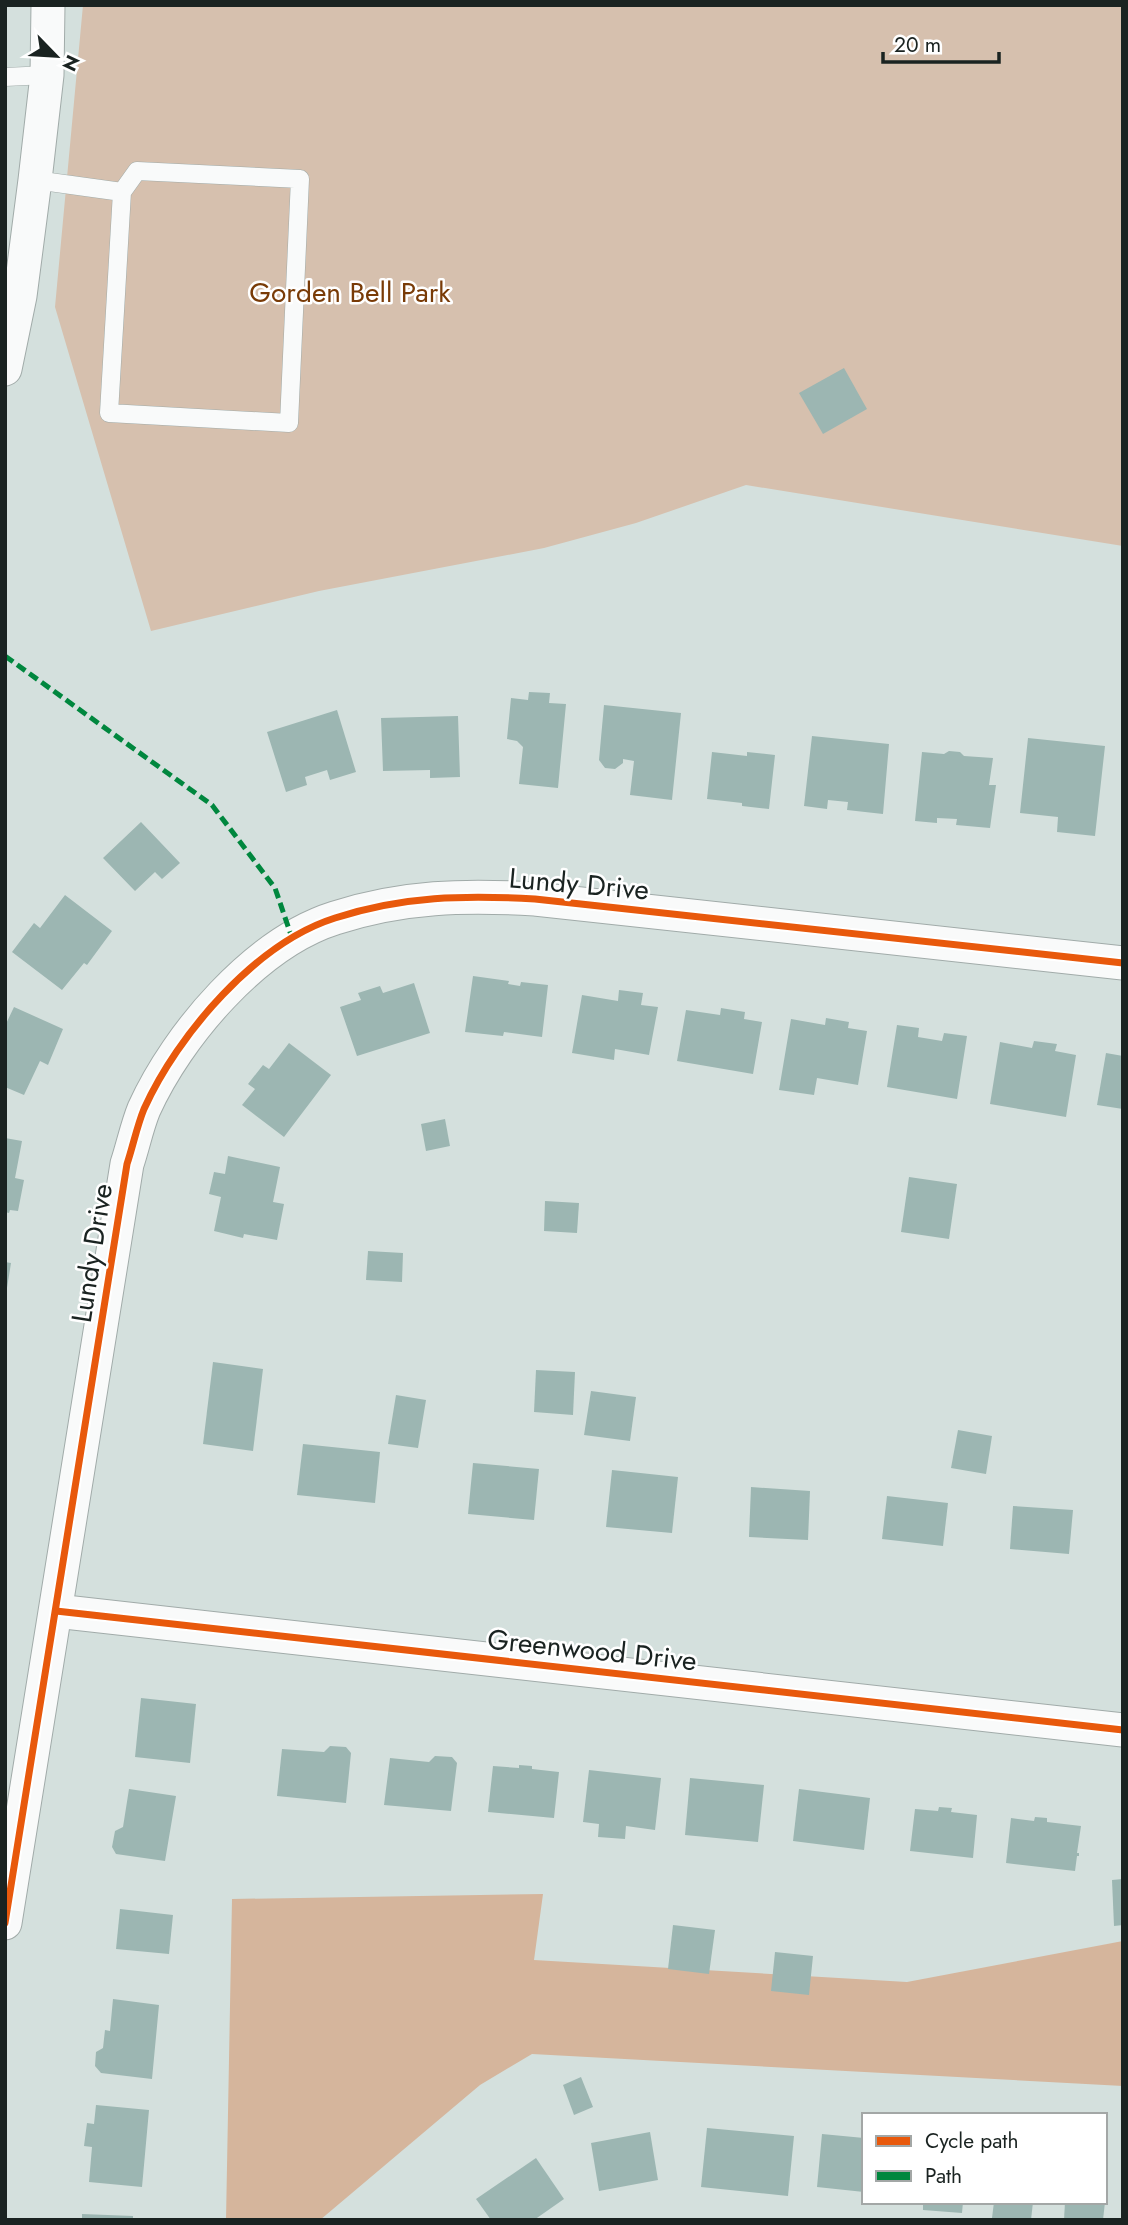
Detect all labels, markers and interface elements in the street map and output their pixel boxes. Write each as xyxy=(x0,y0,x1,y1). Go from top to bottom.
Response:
north arrow xyxy=(21,21,91,91)
scale bar xyxy=(883,21,998,65)
text: 20 m xyxy=(894,30,941,60)
text: N xyxy=(56,50,86,76)
park label: Gorden Bell Park xyxy=(249,272,451,313)
street label: Lundy Drive xyxy=(507,857,651,911)
street label: Lundy Drive xyxy=(61,1180,123,1326)
street label: Greenwood Drive xyxy=(485,1619,699,1681)
legend xyxy=(862,2113,1107,2204)
text: Cycle path xyxy=(925,2126,1018,2156)
text: Path xyxy=(925,2161,962,2191)

